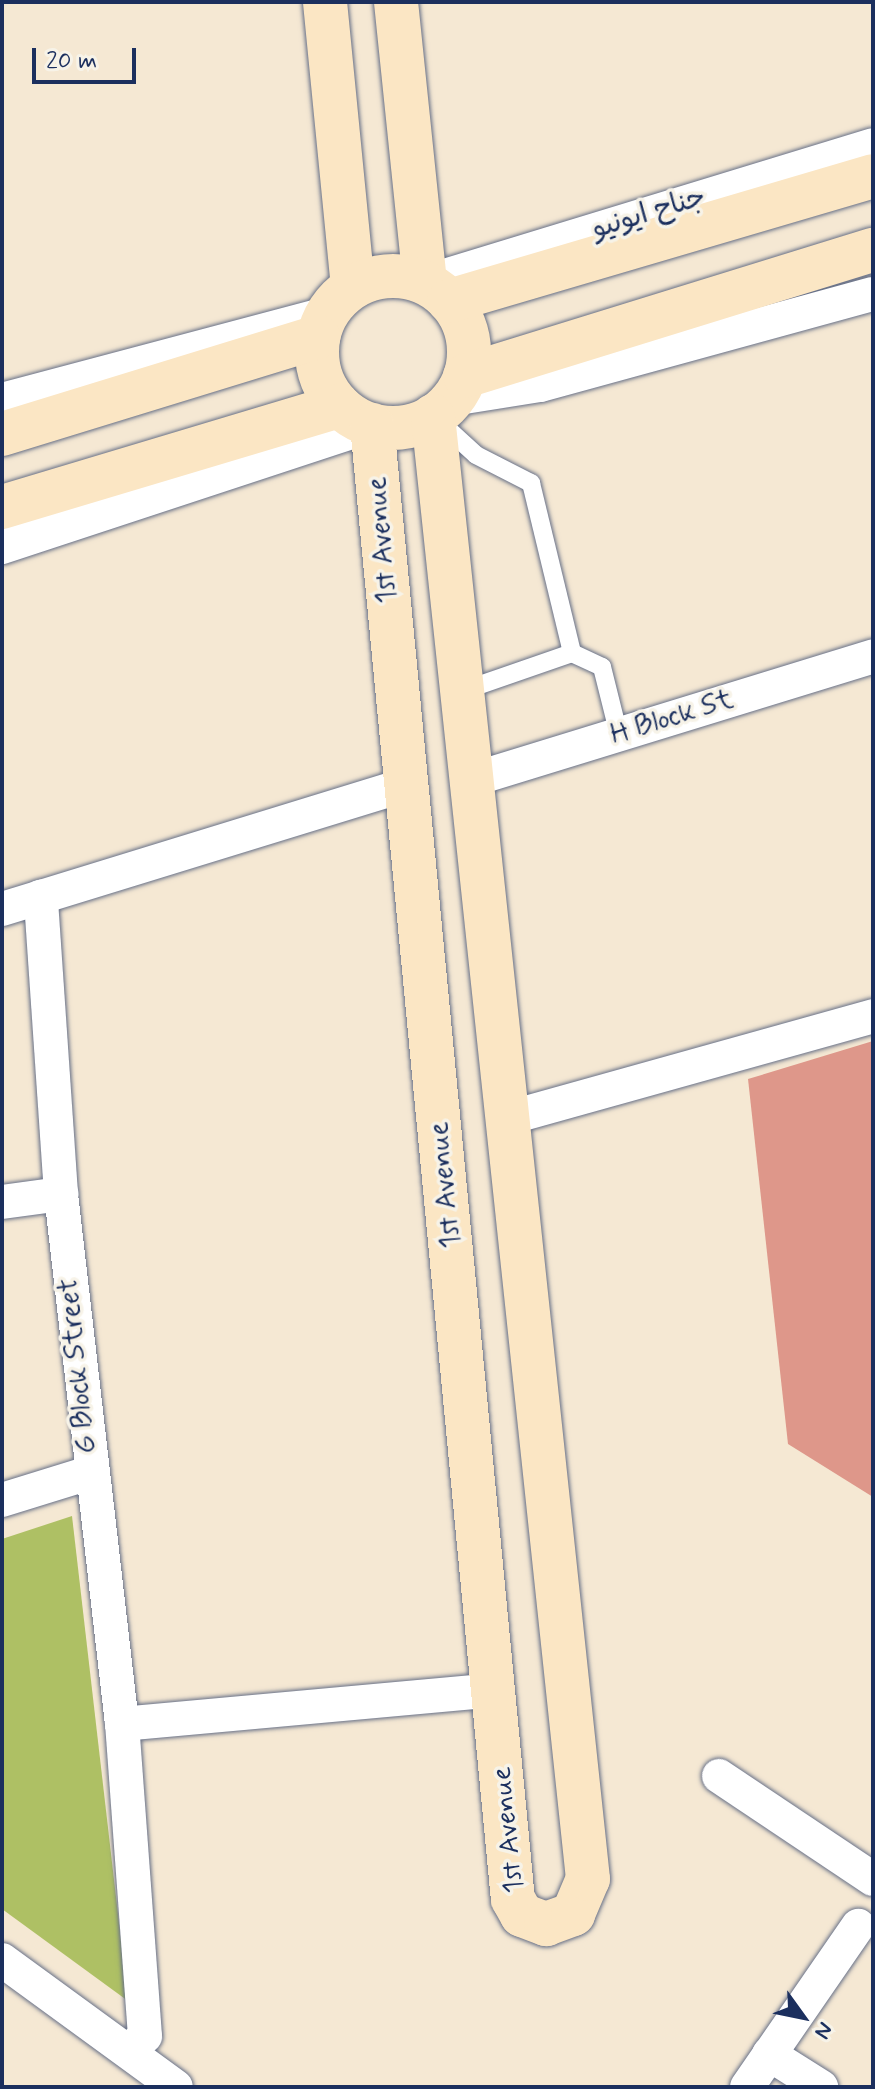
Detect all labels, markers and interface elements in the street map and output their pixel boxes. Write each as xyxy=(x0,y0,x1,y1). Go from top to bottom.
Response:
scale bar xyxy=(36,32,140,82)
text: 20 m xyxy=(46,46,97,77)
street label: جناح ایونیو xyxy=(588,181,710,247)
street label: 1st Avenue xyxy=(361,475,405,605)
street label: H Block St xyxy=(609,684,735,752)
street label: 1st Avenue xyxy=(423,1120,469,1250)
street label: G Block Street xyxy=(52,1277,104,1455)
street label: 1st Avenue xyxy=(486,1765,532,1895)
north arrow xyxy=(763,1977,843,2057)
text: N xyxy=(807,2016,839,2044)

